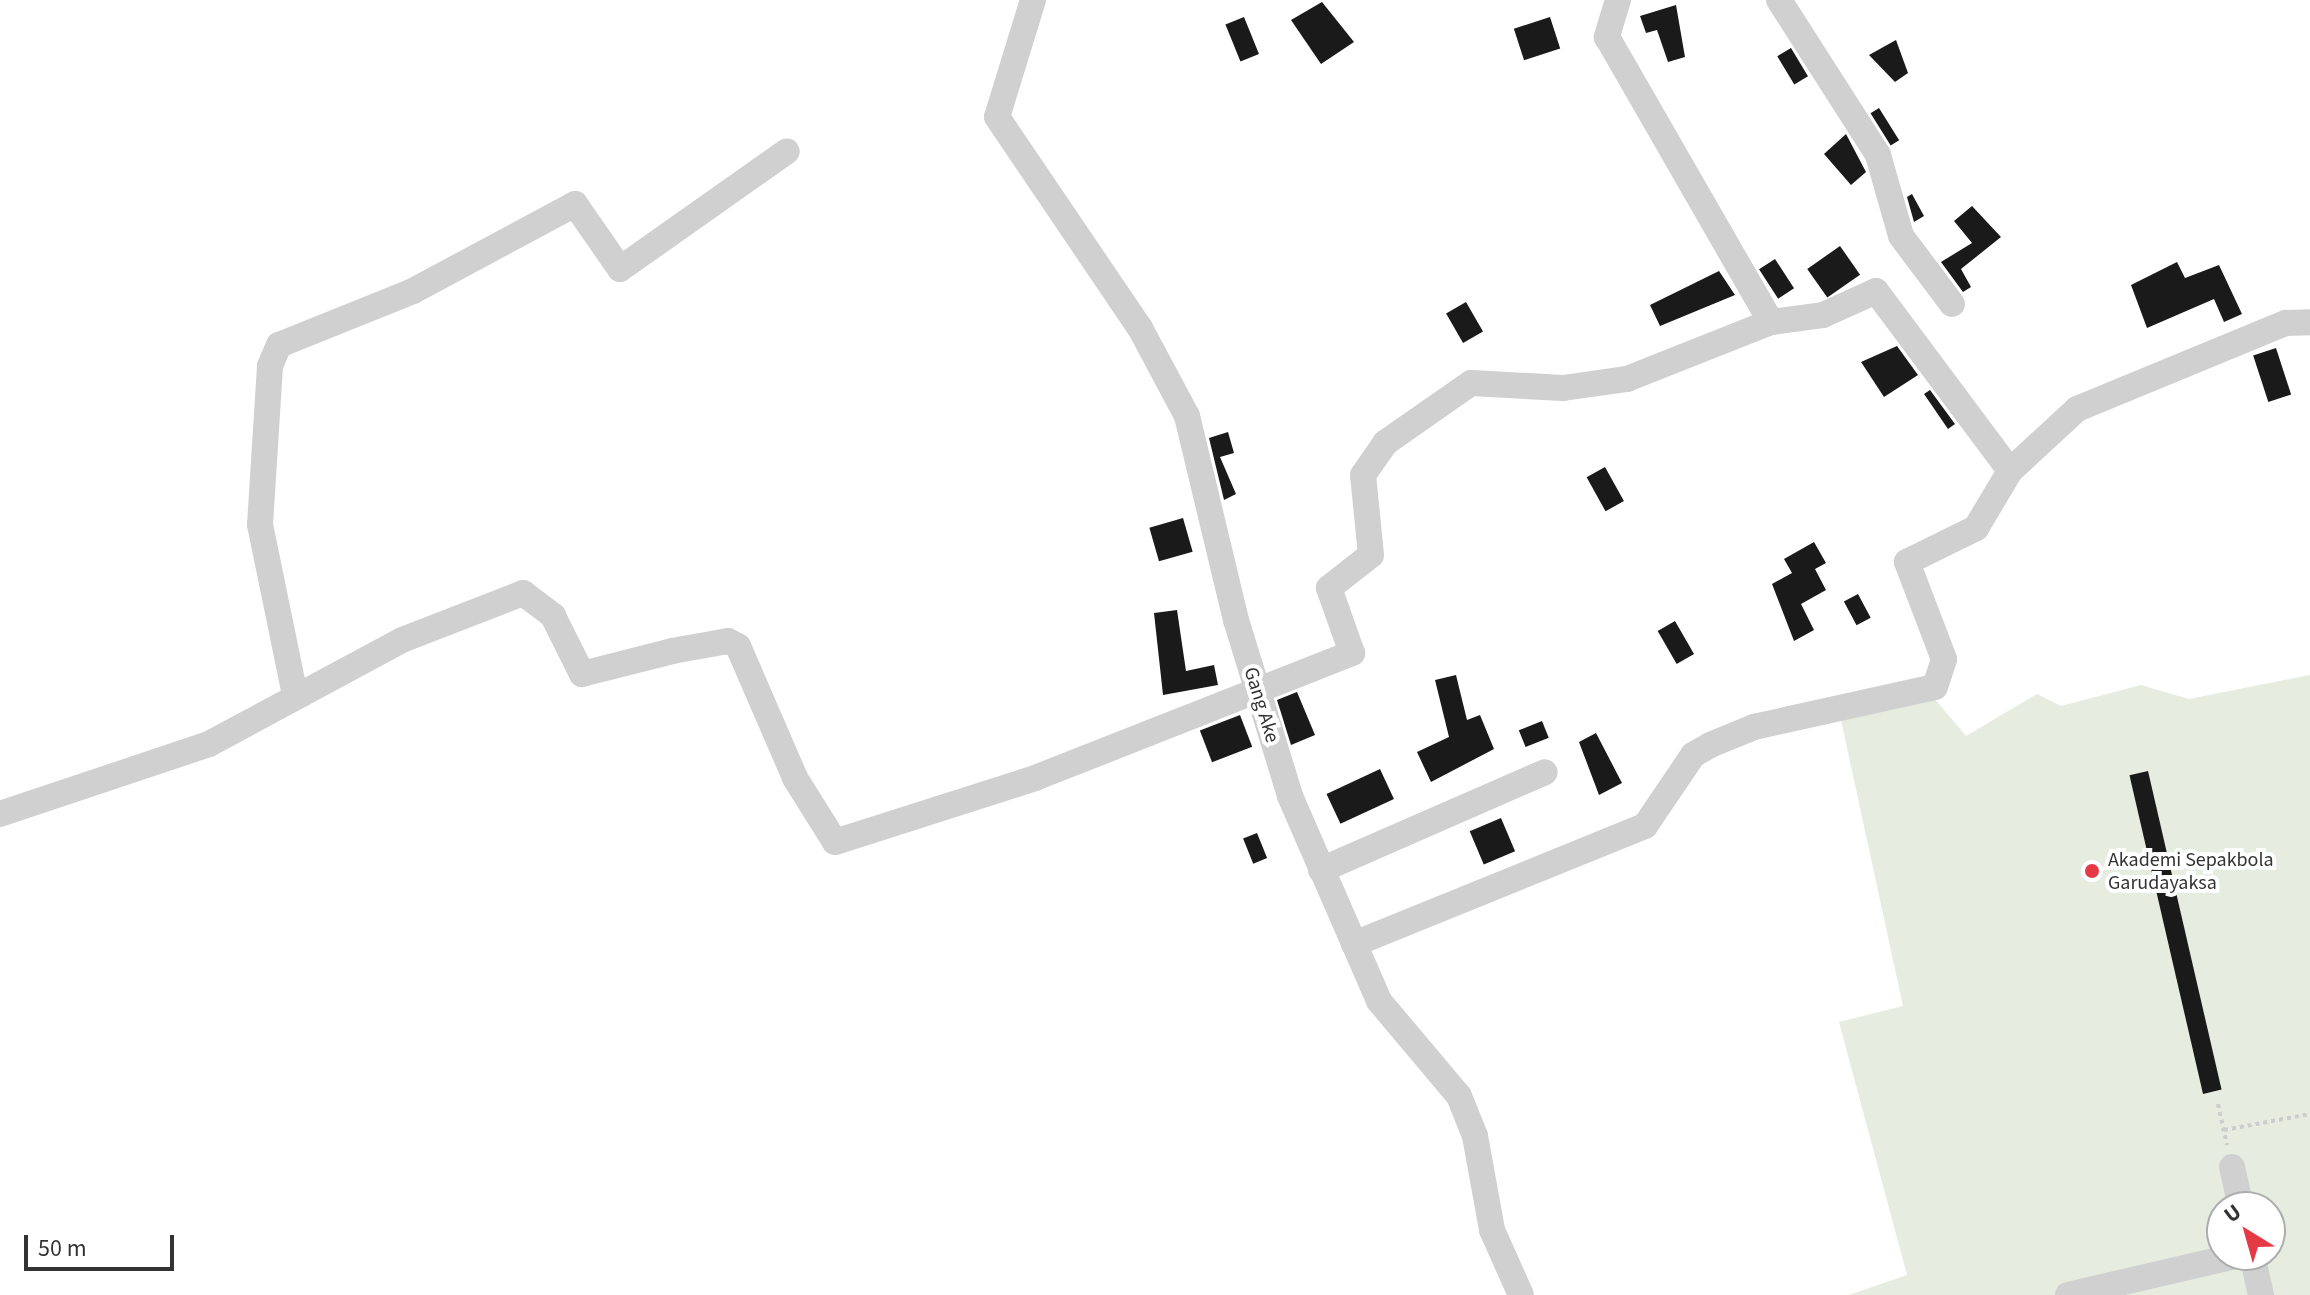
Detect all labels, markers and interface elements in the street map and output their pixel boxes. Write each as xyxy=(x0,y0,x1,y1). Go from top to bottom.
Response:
street label: Gang Ake xyxy=(1238,664,1284,746)
place label: Akademi Sepakbola Garudayaksa xyxy=(2108,848,2274,895)
marker: Akademi Sepakbola Garudayaksa xyxy=(2083,862,2101,880)
north arrow xyxy=(2206,1191,2286,1271)
text: U xyxy=(2217,1196,2248,1231)
scale bar xyxy=(28,1219,178,1269)
text: 50 m xyxy=(38,1231,87,1266)

